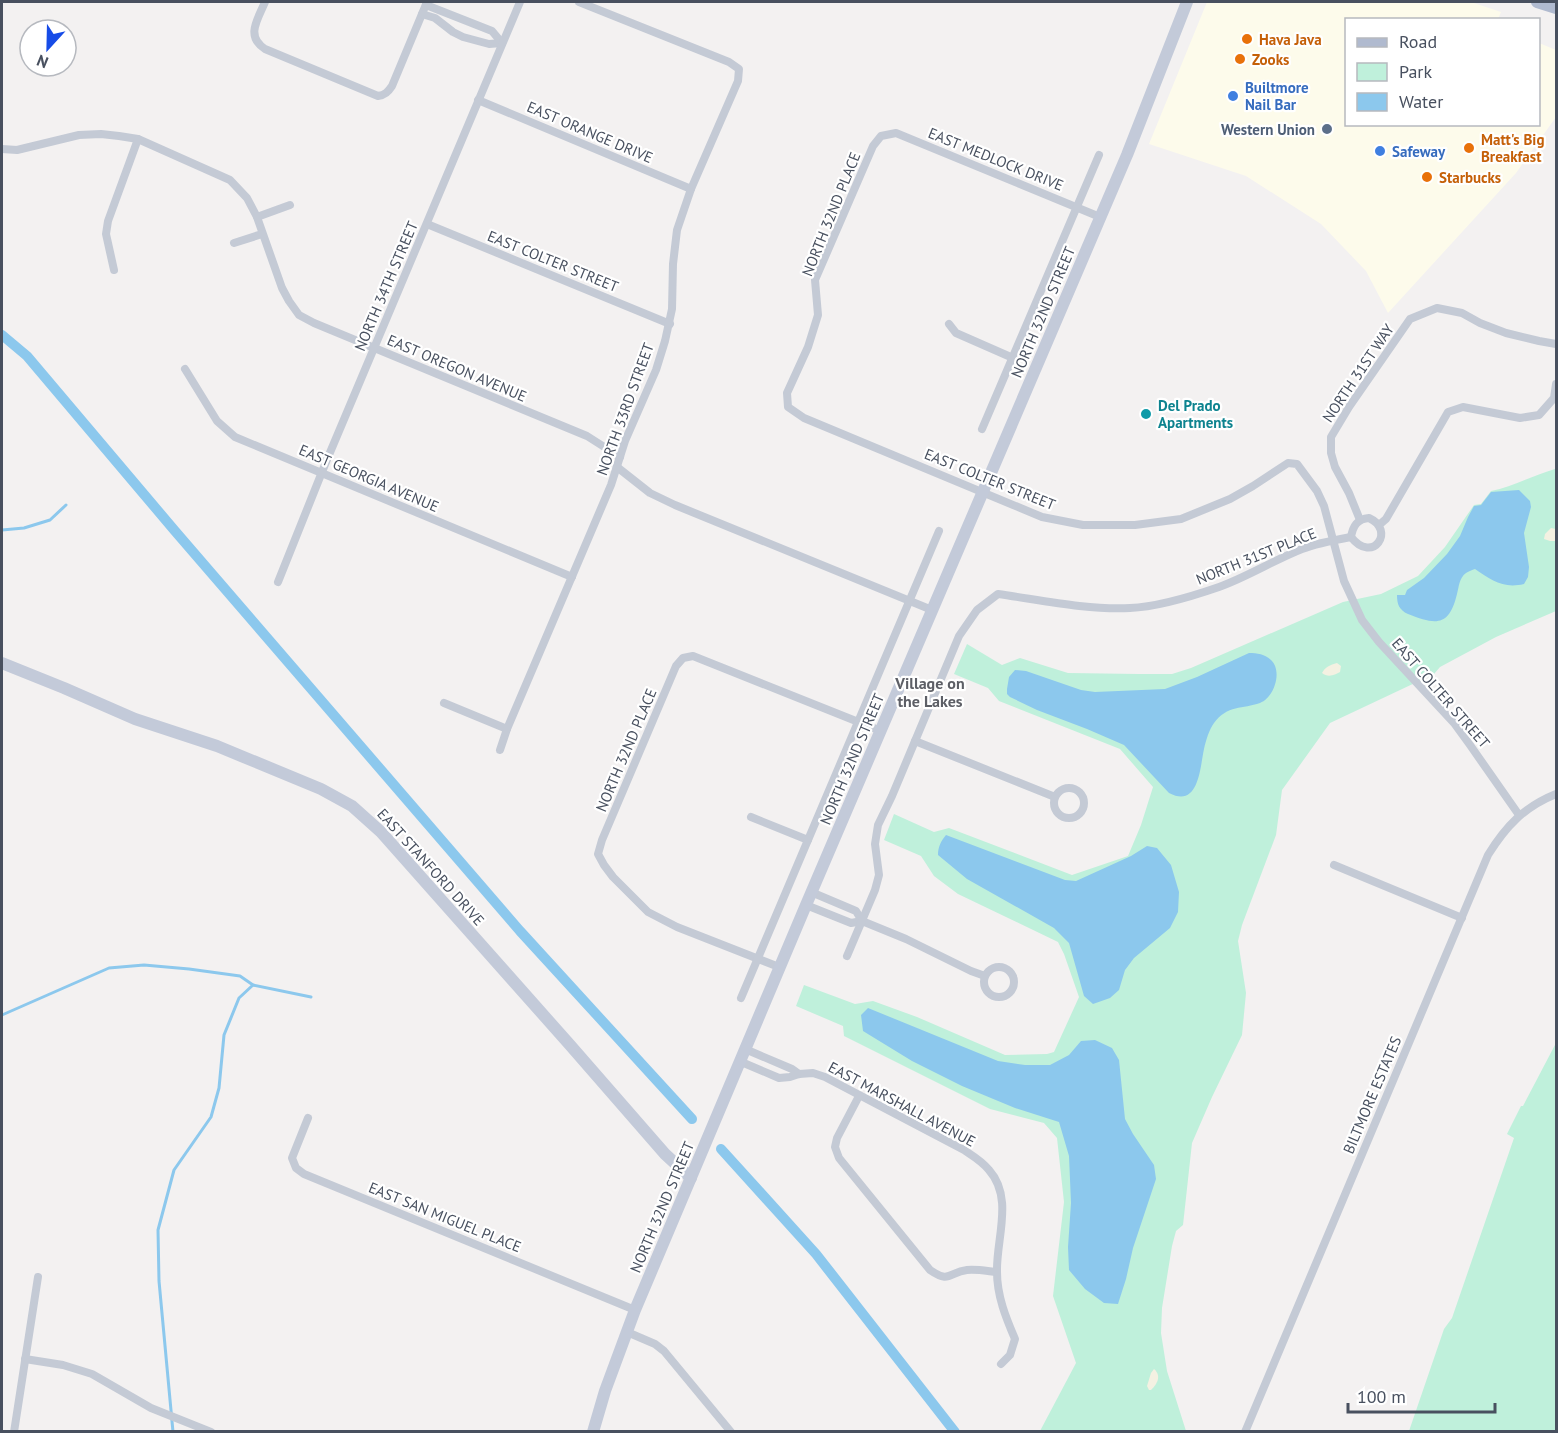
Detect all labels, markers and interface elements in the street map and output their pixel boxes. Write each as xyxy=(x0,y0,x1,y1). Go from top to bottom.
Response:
north arrow xyxy=(18,18,78,78)
legend xyxy=(1345,18,1540,126)
place label: Hava Java xyxy=(1259,30,1322,49)
text: Road xyxy=(1399,30,1437,53)
marker: Hava Java xyxy=(1240,32,1254,46)
place label: Zooks xyxy=(1252,50,1289,69)
text: N xyxy=(34,51,51,73)
marker: Zooks xyxy=(1233,52,1247,66)
text: Park xyxy=(1399,60,1432,83)
place label: Builtmore Nail Bar xyxy=(1245,78,1309,114)
marker: Builtmore Nail Bar xyxy=(1226,89,1240,103)
text: Water xyxy=(1399,90,1443,113)
street label: EAST ORANGE DRIVE xyxy=(524,97,656,167)
place label: Western Union xyxy=(1221,120,1315,139)
marker: Western Union xyxy=(1320,122,1334,136)
street label: EAST MEDLOCK DRIVE xyxy=(926,123,1066,195)
place label: Matt's Big Breakfast xyxy=(1481,130,1544,166)
marker: Matt's Big Breakfast xyxy=(1462,141,1476,155)
place label: Safeway xyxy=(1392,142,1446,161)
marker: Safeway xyxy=(1373,144,1387,158)
street label: NORTH 32ND PLACE xyxy=(797,149,865,279)
place label: Starbucks xyxy=(1439,168,1501,187)
marker: Starbucks xyxy=(1420,170,1434,184)
street label: NORTH 34TH STREET xyxy=(350,218,422,354)
street label: EAST COLTER STREET xyxy=(485,226,622,296)
street label: NORTH 32ND STREET xyxy=(1007,243,1079,380)
street label: NORTH 31ST WAY xyxy=(1318,320,1398,426)
street label: EAST OREGON AVENUE xyxy=(385,330,529,406)
street label: NORTH 33RD STREET xyxy=(592,340,658,478)
place label: Del Prado Apartments xyxy=(1158,396,1233,432)
marker: Del Prado Apartments xyxy=(1139,407,1153,421)
street label: EAST GEORGIA AVENUE xyxy=(296,440,442,516)
street label: EAST COLTER STREET xyxy=(922,444,1059,514)
street label: NORTH 31ST PLACE xyxy=(1193,523,1319,589)
street label: EAST COLTER STREET xyxy=(1388,634,1494,752)
district label: Village on the Lakes xyxy=(894,673,965,711)
street label: NORTH 32ND PLACE xyxy=(591,685,661,815)
street label: NORTH 32ND STREET xyxy=(816,690,888,827)
street label: EAST STANFORD DRIVE xyxy=(373,805,489,929)
street label: BILTMORE ESTATES xyxy=(1339,1033,1405,1157)
street label: EAST MARSHALL AVENUE xyxy=(825,1057,979,1151)
street label: NORTH 32ND STREET xyxy=(626,1138,698,1275)
street label: EAST SAN MIGUEL PLACE xyxy=(366,1178,524,1256)
scale bar xyxy=(1348,1376,1495,1414)
text: 100 m xyxy=(1357,1385,1406,1408)

